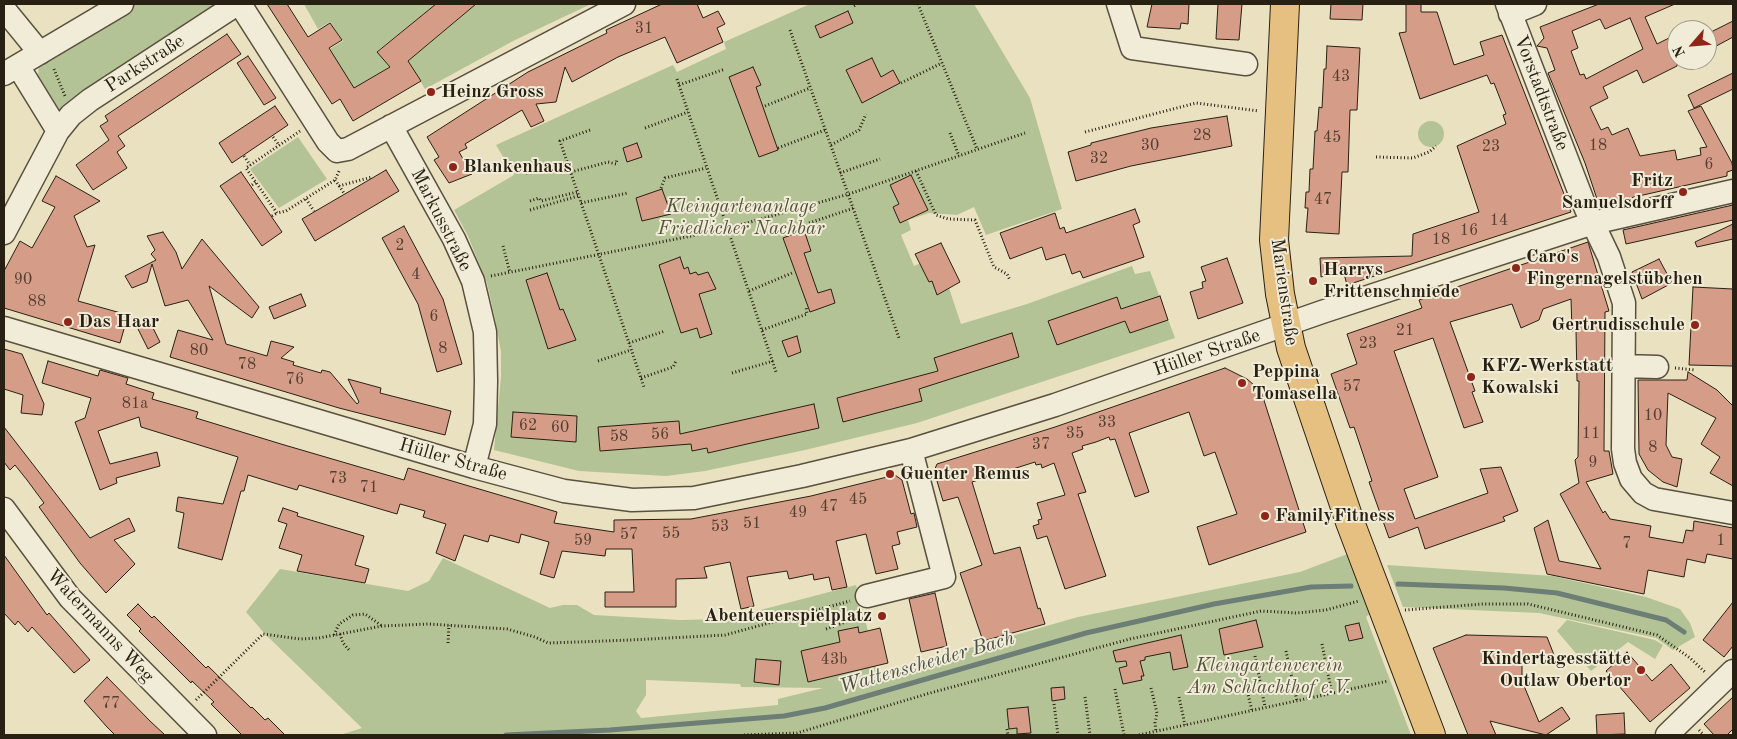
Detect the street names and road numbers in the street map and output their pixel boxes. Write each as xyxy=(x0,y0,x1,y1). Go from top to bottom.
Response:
street label: Parkstraße xyxy=(101,30,189,98)
street label: Vorstadtstraße xyxy=(1509,32,1573,154)
street label: Markusstraße xyxy=(405,165,477,275)
street label: Marienstraße xyxy=(1265,237,1303,347)
street label: Hüller Straße xyxy=(1151,324,1263,382)
street label: Hüller Straße xyxy=(396,434,510,486)
street label: Watermanns Weg xyxy=(41,564,159,688)

